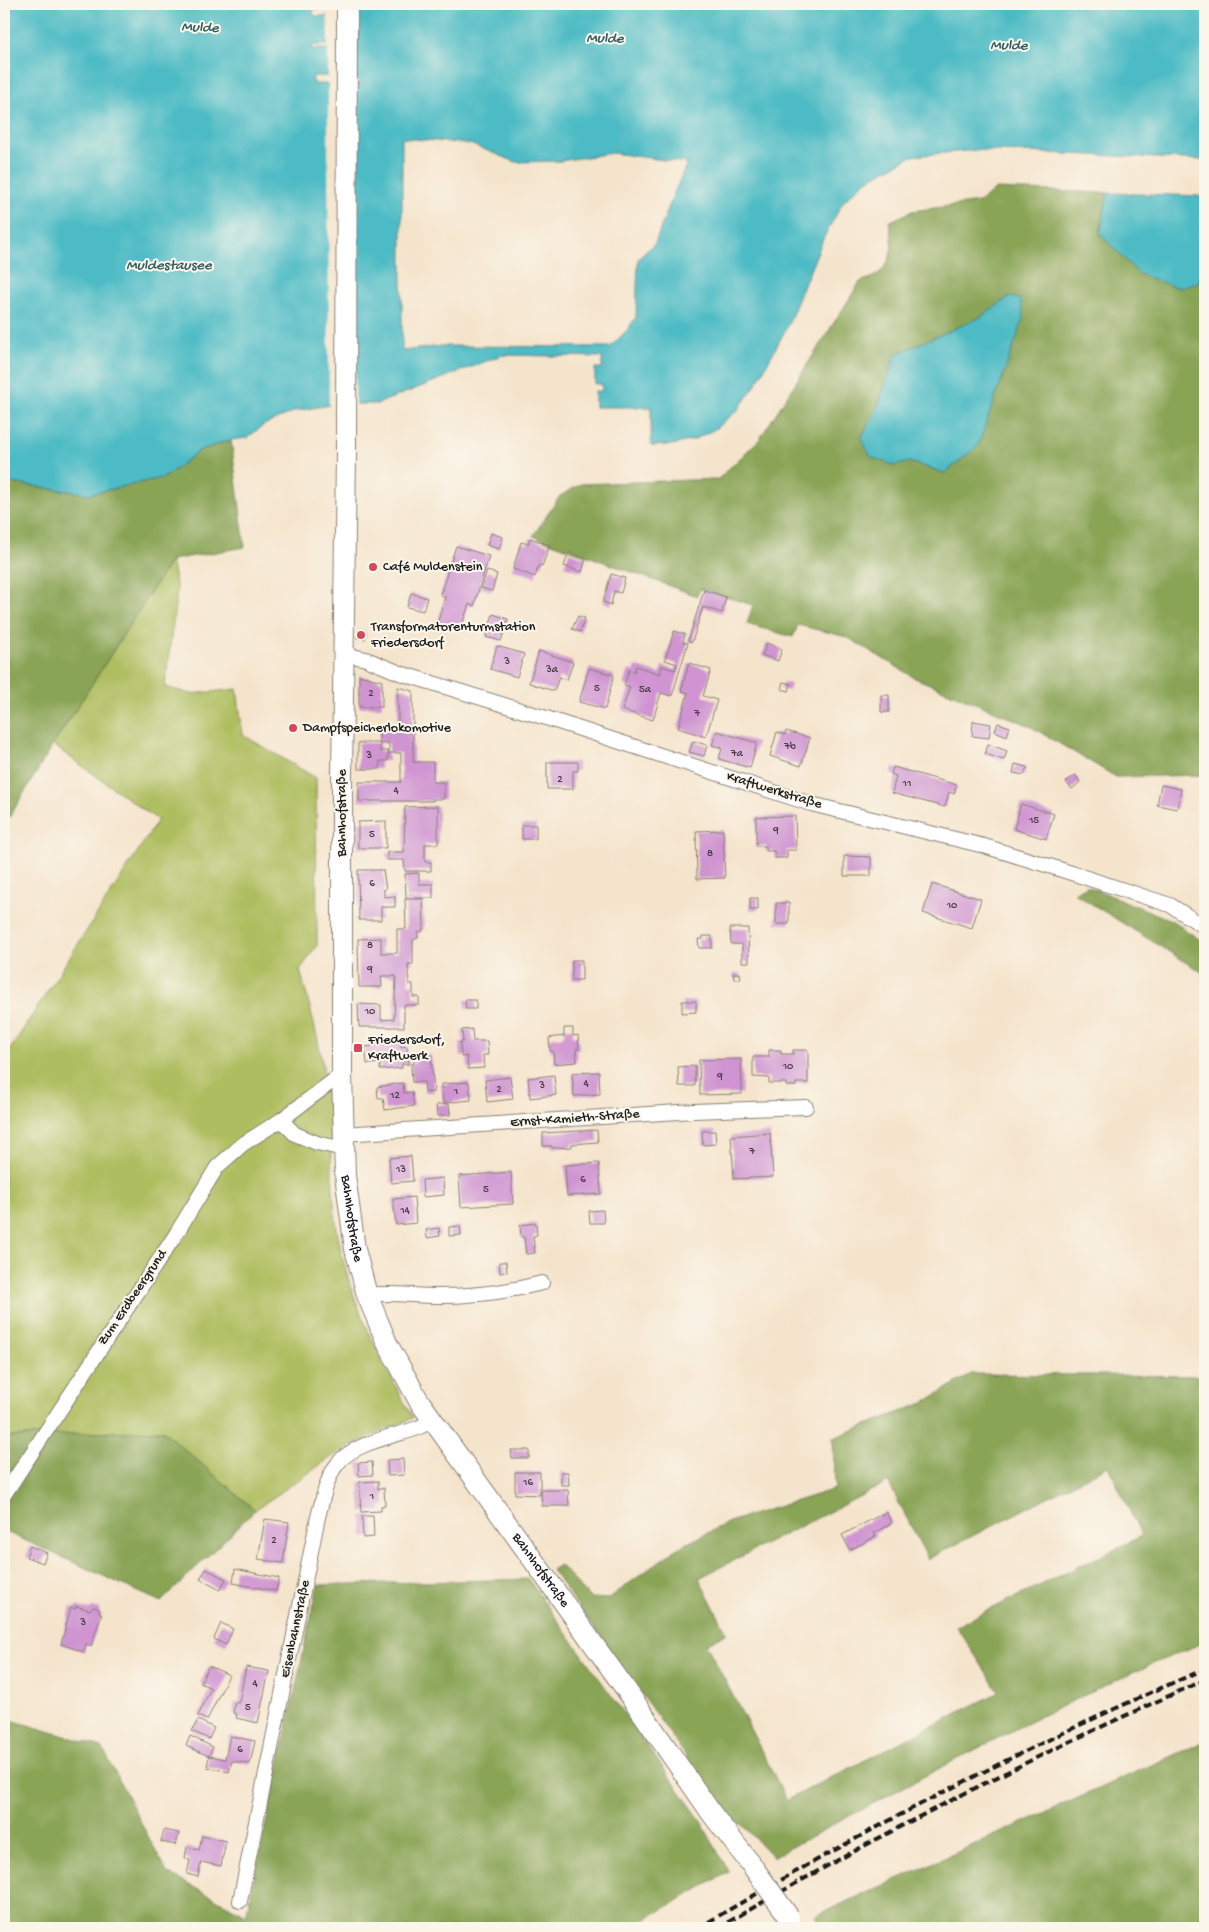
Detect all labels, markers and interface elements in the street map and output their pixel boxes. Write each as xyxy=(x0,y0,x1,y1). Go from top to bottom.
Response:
water label: Mulde xyxy=(181,18,220,38)
water label: Mulde xyxy=(586,30,625,48)
water label: Mulde xyxy=(990,37,1029,55)
water label: Muldestausee xyxy=(126,257,213,275)
place label: Café Muldenstein xyxy=(383,559,483,576)
marker: Café Muldenstein xyxy=(367,561,379,573)
place label: Transformatorenturmstation Friedersdorf xyxy=(370,619,536,652)
marker: Transformatorenturmstation Friedersdorf xyxy=(355,629,367,641)
house number: 3 xyxy=(503,656,510,668)
house number: 3a xyxy=(545,664,559,676)
house number: 5 xyxy=(594,683,600,695)
house number: 5a xyxy=(639,684,652,696)
house number: 2 xyxy=(368,688,374,700)
house number: 7 xyxy=(693,708,700,720)
place label: Dampfspeicherlokomotive xyxy=(302,720,452,737)
marker: Dampfspeicherlokomotive xyxy=(287,722,299,734)
house number: 7b xyxy=(783,741,796,753)
house number: 7a xyxy=(730,748,744,760)
house number: 3 xyxy=(365,750,372,762)
street label: Bahnhofstraße xyxy=(334,768,351,858)
street label: Kraftwerkstraße xyxy=(724,768,825,814)
house number: 2 xyxy=(557,774,563,786)
house number: 11 xyxy=(902,778,911,790)
house number: 4 xyxy=(393,785,399,797)
house number: 15 xyxy=(1028,815,1039,827)
house number: 9 xyxy=(772,825,779,837)
house number: 5 xyxy=(369,829,375,841)
house number: 8 xyxy=(707,848,713,860)
house number: 6 xyxy=(369,878,375,890)
house number: 10 xyxy=(946,900,957,912)
house number: 8 xyxy=(367,940,373,952)
house number: 9 xyxy=(366,964,373,976)
house number: 10 xyxy=(364,1006,375,1018)
place label: Friedersdorf, Kraftwerk xyxy=(367,1032,445,1065)
marker: Friedersdorf, Kraftwerk xyxy=(352,1042,364,1054)
house number: 10 xyxy=(782,1061,793,1073)
house number: 9 xyxy=(716,1071,723,1083)
house number: 4 xyxy=(583,1078,589,1090)
house number: 3 xyxy=(538,1080,545,1092)
house number: 2 xyxy=(496,1084,502,1096)
house number: 1 xyxy=(453,1086,458,1098)
house number: 12 xyxy=(389,1090,401,1102)
street label: Ernst-Kamieth-Straße xyxy=(510,1106,641,1132)
house number: 7 xyxy=(748,1146,755,1158)
house number: 13 xyxy=(395,1164,406,1176)
street label: Bahnhofstraße xyxy=(336,1173,367,1265)
house number: 6 xyxy=(580,1174,586,1186)
house number: 5 xyxy=(483,1184,489,1196)
house number: 14 xyxy=(399,1205,411,1217)
street label: Zum Erdbeergrund xyxy=(95,1245,172,1349)
house number: 16 xyxy=(522,1477,533,1489)
house number: 1 xyxy=(369,1491,374,1503)
street label: Bahnhofstraße xyxy=(508,1529,573,1612)
house number: 2 xyxy=(271,1535,277,1547)
street label: Eisenbahnstraße xyxy=(277,1578,315,1679)
house number: 3 xyxy=(79,1617,86,1629)
house number: 4 xyxy=(252,1678,258,1690)
house number: 5 xyxy=(245,1702,251,1714)
house number: 6 xyxy=(237,1744,243,1756)

